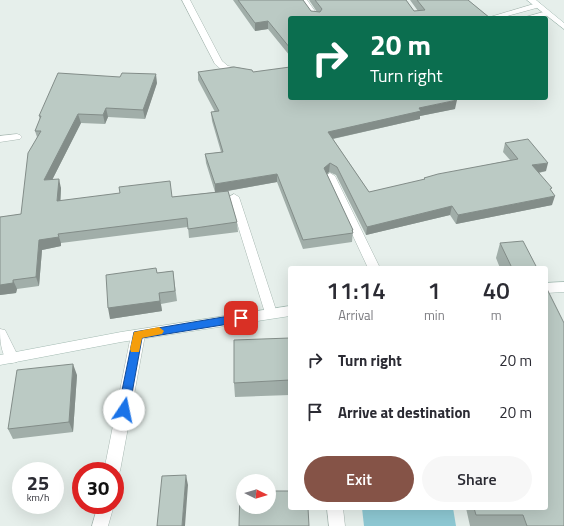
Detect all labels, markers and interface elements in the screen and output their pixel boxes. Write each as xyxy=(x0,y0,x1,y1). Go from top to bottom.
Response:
text: 20 m xyxy=(370,23,431,66)
icon: right xyxy=(304,32,356,84)
text: Turn right xyxy=(370,62,443,89)
text: 11:14 xyxy=(326,272,386,308)
text: 1 xyxy=(428,272,441,308)
text: 40 xyxy=(483,272,510,308)
pin xyxy=(224,301,258,335)
text: Arrival xyxy=(338,305,374,325)
text: min xyxy=(424,305,445,325)
text: m xyxy=(491,305,502,325)
icon: arrive xyxy=(230,307,252,329)
icon: right xyxy=(304,349,326,371)
text: Turn right xyxy=(338,349,402,372)
text: 20 m xyxy=(499,349,532,372)
position arrow xyxy=(103,389,145,431)
icon: arrive xyxy=(304,401,326,423)
text: Arrive at destination xyxy=(338,401,471,424)
text: 20 m xyxy=(499,401,532,424)
button: Exit xyxy=(304,456,414,502)
button: Share xyxy=(422,456,532,502)
speed limit sign: 30 xyxy=(72,462,124,514)
text: 25 xyxy=(27,467,49,498)
north arrow xyxy=(236,474,276,514)
map controls xyxy=(236,474,276,514)
text: km/h xyxy=(27,490,49,505)

